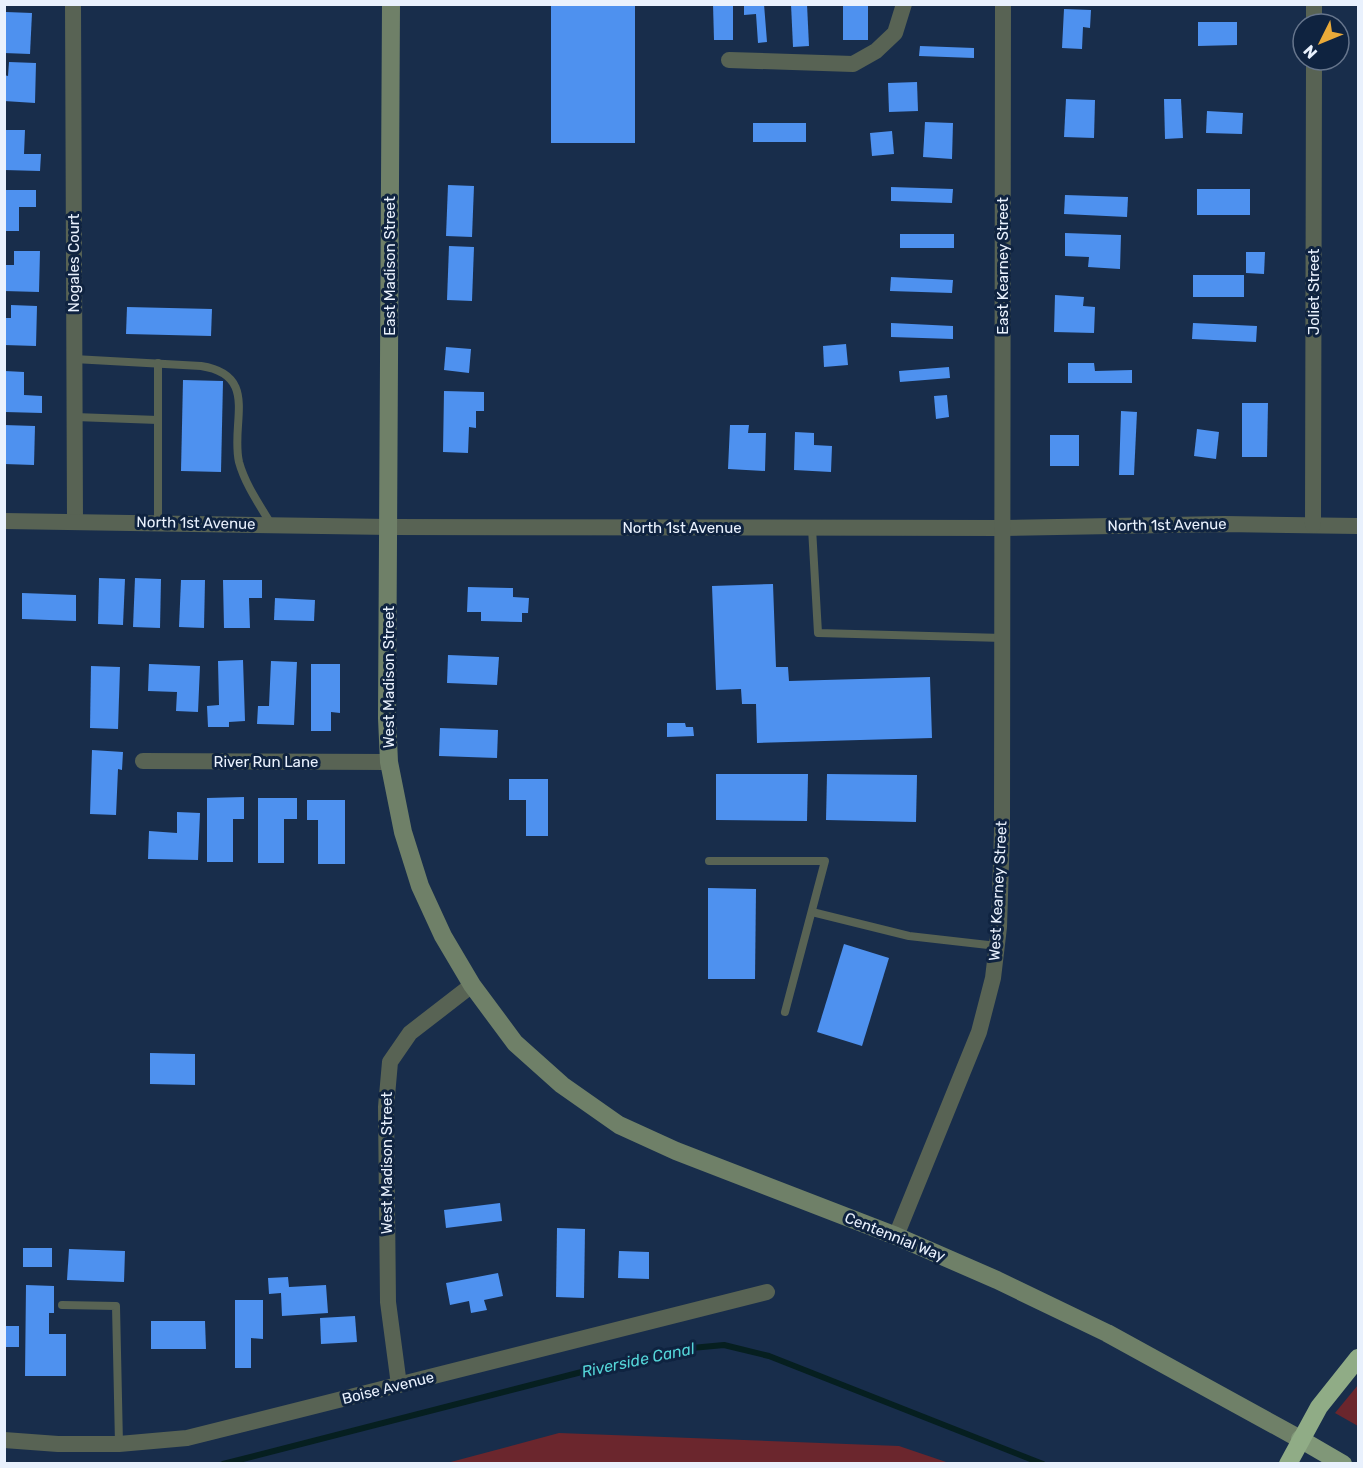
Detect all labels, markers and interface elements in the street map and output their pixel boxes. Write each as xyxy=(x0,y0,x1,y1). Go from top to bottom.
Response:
north arrow xyxy=(1291,12,1351,72)
text: N xyxy=(1300,41,1321,63)
street label: East Madison Street xyxy=(381,196,399,336)
street label: East Kearney Street xyxy=(994,197,1012,335)
street label: Nogales Court xyxy=(65,213,83,312)
street label: Joliet Street xyxy=(1305,249,1323,335)
street label: North 1st Avenue xyxy=(136,513,256,533)
street label: North 1st Avenue xyxy=(1107,515,1227,535)
street label: North 1st Avenue xyxy=(622,519,742,537)
street label: West Madison Street xyxy=(380,606,398,748)
street label: River Run Lane xyxy=(214,753,318,771)
street label: West Kearney Street xyxy=(985,820,1011,962)
street label: West Madison Street xyxy=(378,1092,396,1234)
street label: Centennial Way xyxy=(842,1209,948,1265)
water label: Riverside Canal xyxy=(580,1338,697,1381)
street label: Boise Avenue xyxy=(340,1368,436,1408)

